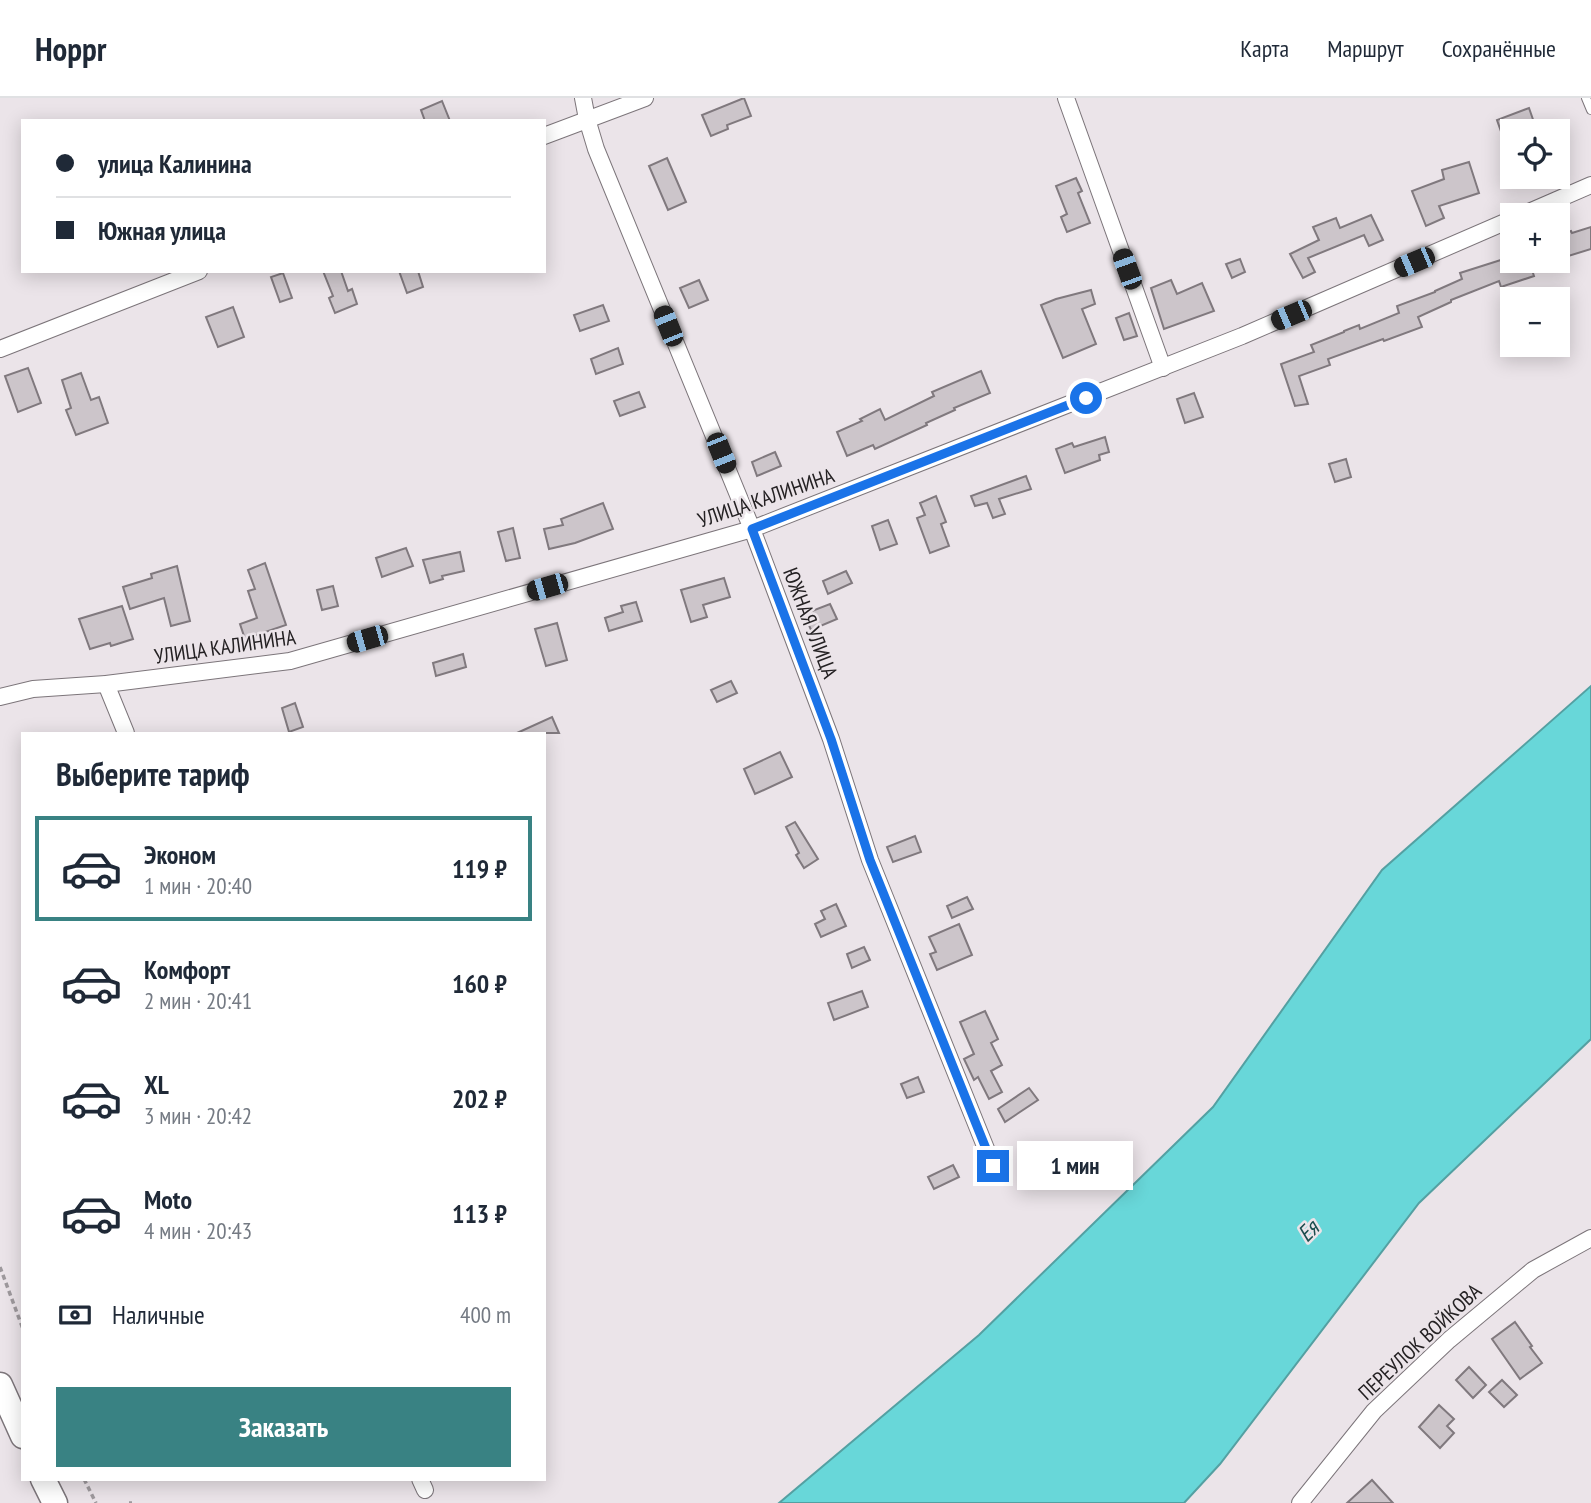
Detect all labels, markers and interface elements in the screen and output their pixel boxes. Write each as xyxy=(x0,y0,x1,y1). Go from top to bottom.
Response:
text: Hoppr xyxy=(35,27,106,70)
text: Карта xyxy=(1240,33,1289,64)
text: Маршрут xyxy=(1327,33,1404,64)
text: Сохранённые xyxy=(1442,33,1556,64)
map controls xyxy=(1500,119,1570,357)
button: locate xyxy=(1500,119,1570,189)
text: улица Калинина xyxy=(98,147,252,180)
button: + xyxy=(1500,203,1570,273)
text: Южная улица xyxy=(98,214,226,247)
car xyxy=(1391,244,1438,280)
car xyxy=(1110,246,1145,292)
button: − xyxy=(1500,287,1570,357)
car xyxy=(1268,297,1315,333)
car xyxy=(651,303,686,349)
route start xyxy=(1070,382,1102,414)
car xyxy=(704,430,739,476)
street label: УЛИЦА КАЛИНИНА xyxy=(694,462,838,533)
street label: ЮЖНАЯ УЛИЦА xyxy=(777,564,844,682)
car xyxy=(524,571,571,603)
street label: УЛИЦА КАЛИНИНА xyxy=(153,623,297,670)
car xyxy=(344,623,391,655)
text: Выберите тариф xyxy=(56,753,250,795)
icon: car xyxy=(60,837,123,900)
text: Эконом xyxy=(144,838,216,871)
text: 119 ₽ xyxy=(452,852,507,885)
text: 1 мин · 20:40 xyxy=(144,871,252,900)
icon: car xyxy=(60,952,123,1015)
text: Комфорт xyxy=(144,953,230,986)
text: 160 ₽ xyxy=(452,967,507,1000)
text: 2 мин · 20:41 xyxy=(144,986,252,1015)
icon: car xyxy=(60,1067,123,1130)
text: XL xyxy=(144,1068,169,1101)
text: 202 ₽ xyxy=(452,1082,507,1115)
text: 3 мин · 20:42 xyxy=(144,1101,252,1130)
callout: 1 мин xyxy=(1018,1142,1133,1190)
route end xyxy=(977,1150,1009,1182)
text: 1 мин xyxy=(1050,1151,1100,1180)
icon: car xyxy=(60,1182,123,1245)
text: Moto xyxy=(144,1183,192,1216)
text: 113 ₽ xyxy=(452,1197,507,1230)
water label: Ея xyxy=(1291,1212,1326,1248)
text: 4 мин · 20:43 xyxy=(144,1216,252,1245)
street label: ПЕРЕУЛОК ВОЙКОВА xyxy=(1352,1278,1487,1406)
icon: cash xyxy=(56,1296,94,1334)
text: Наличные xyxy=(112,1298,205,1331)
text: 400 m xyxy=(460,1300,511,1329)
button: Заказать xyxy=(56,1387,511,1467)

